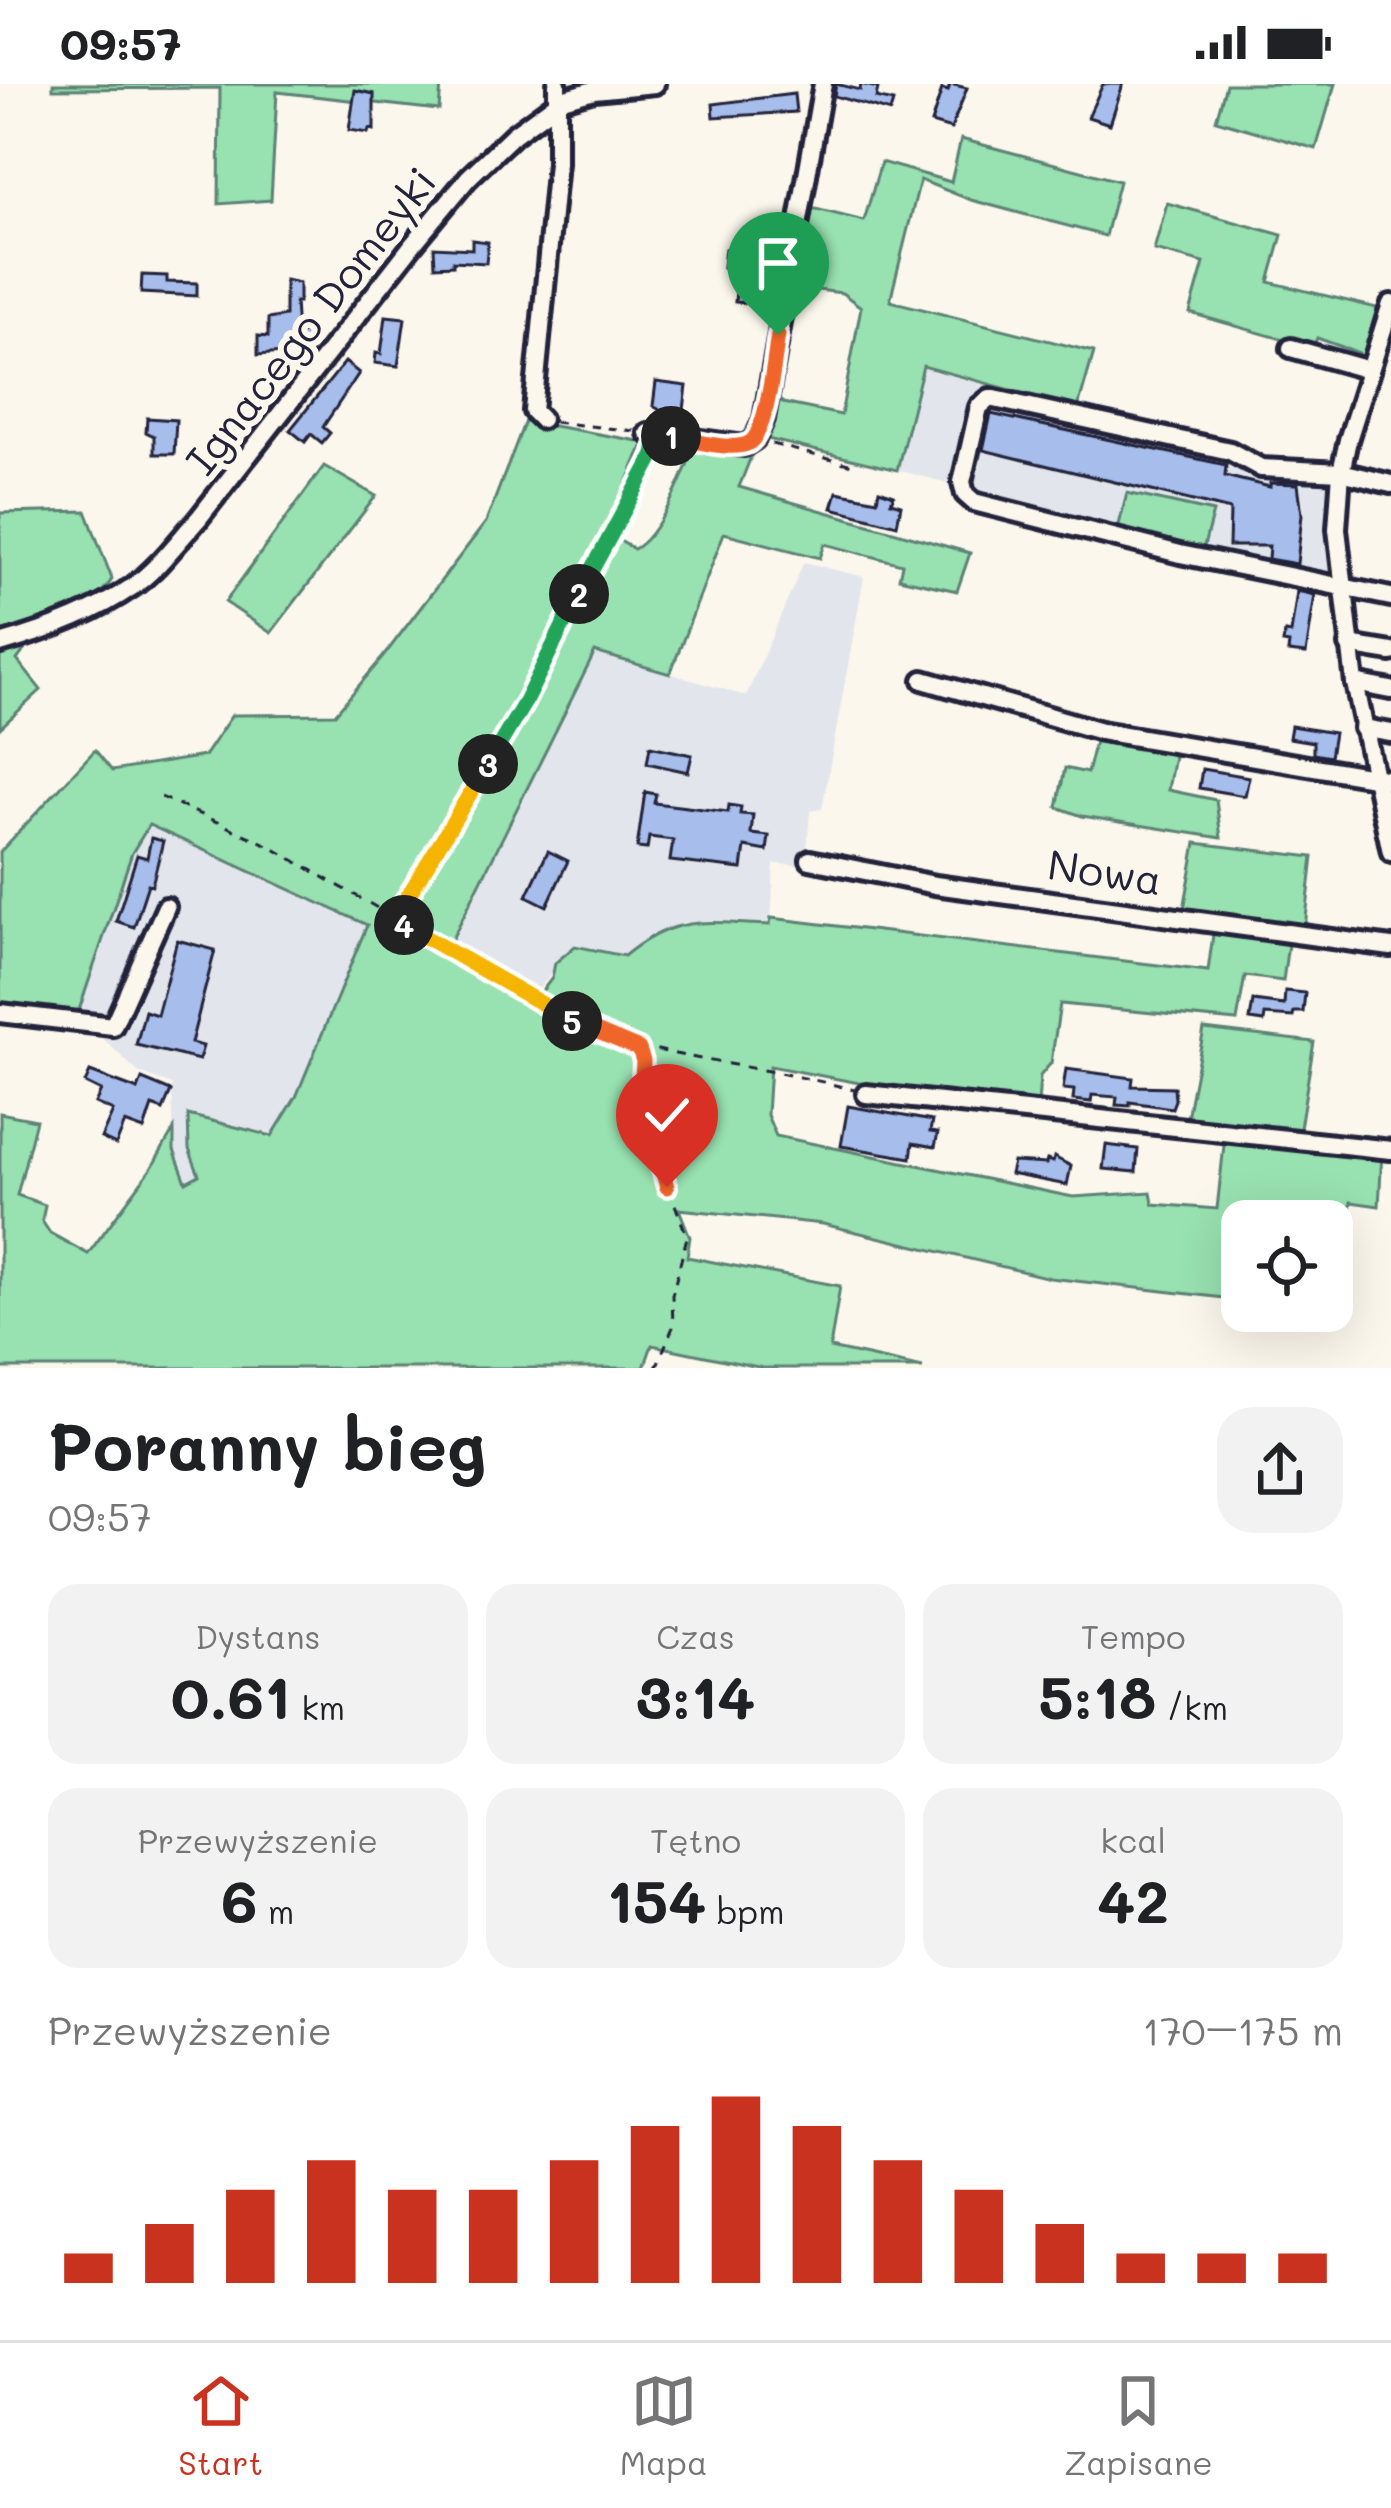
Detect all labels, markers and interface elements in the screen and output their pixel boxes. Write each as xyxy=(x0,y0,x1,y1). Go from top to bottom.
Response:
text: 09:57 xyxy=(60,13,182,71)
street label: Ignacego Domeyki xyxy=(173,155,447,485)
pin xyxy=(727,212,829,335)
icon: arrive xyxy=(745,230,811,296)
pin: 1 xyxy=(641,406,701,466)
text: 1 xyxy=(664,414,678,457)
pin: 2 xyxy=(549,564,609,624)
text: 2 xyxy=(570,572,588,615)
pin: 3 xyxy=(458,734,518,794)
text: 3 xyxy=(478,742,498,785)
street label: Nowa xyxy=(1044,836,1166,906)
pin: 4 xyxy=(374,895,434,955)
text: 4 xyxy=(394,903,414,946)
pin: 5 xyxy=(542,991,602,1051)
text: 5 xyxy=(562,999,582,1042)
pin xyxy=(616,1064,718,1187)
icon: check xyxy=(634,1082,700,1148)
map controls xyxy=(1221,1200,1353,1332)
button: locate xyxy=(1221,1200,1353,1332)
text: Poranny bieg xyxy=(48,1402,486,1488)
button: share xyxy=(1217,1407,1343,1533)
text: 09:57 xyxy=(48,1490,152,1541)
text: Dystans xyxy=(195,1614,321,1657)
text: Czas xyxy=(656,1614,735,1657)
text: Tempo xyxy=(1081,1614,1186,1657)
text: 0.61 xyxy=(171,1657,291,1735)
text: 3:14 xyxy=(636,1657,755,1735)
text: 5:18 xyxy=(1038,1657,1156,1735)
text: km xyxy=(291,1685,345,1728)
text: /km xyxy=(1156,1685,1228,1728)
text: Przewyższenie xyxy=(138,1818,378,1861)
text: Tętno xyxy=(650,1818,741,1861)
text: kcal xyxy=(1100,1818,1166,1861)
text: 6 xyxy=(221,1861,258,1939)
text: 154 xyxy=(607,1861,706,1939)
text: 42 xyxy=(1097,1861,1169,1939)
text: m xyxy=(258,1889,294,1932)
text: bpm xyxy=(706,1889,784,1932)
text: Przewyższenie xyxy=(48,2004,332,2055)
text: 170–175 m xyxy=(1142,2004,1343,2055)
tab: Start xyxy=(178,2368,263,2483)
tab: Mapa xyxy=(620,2368,707,2483)
tab: Zapisane xyxy=(1064,2368,1213,2483)

